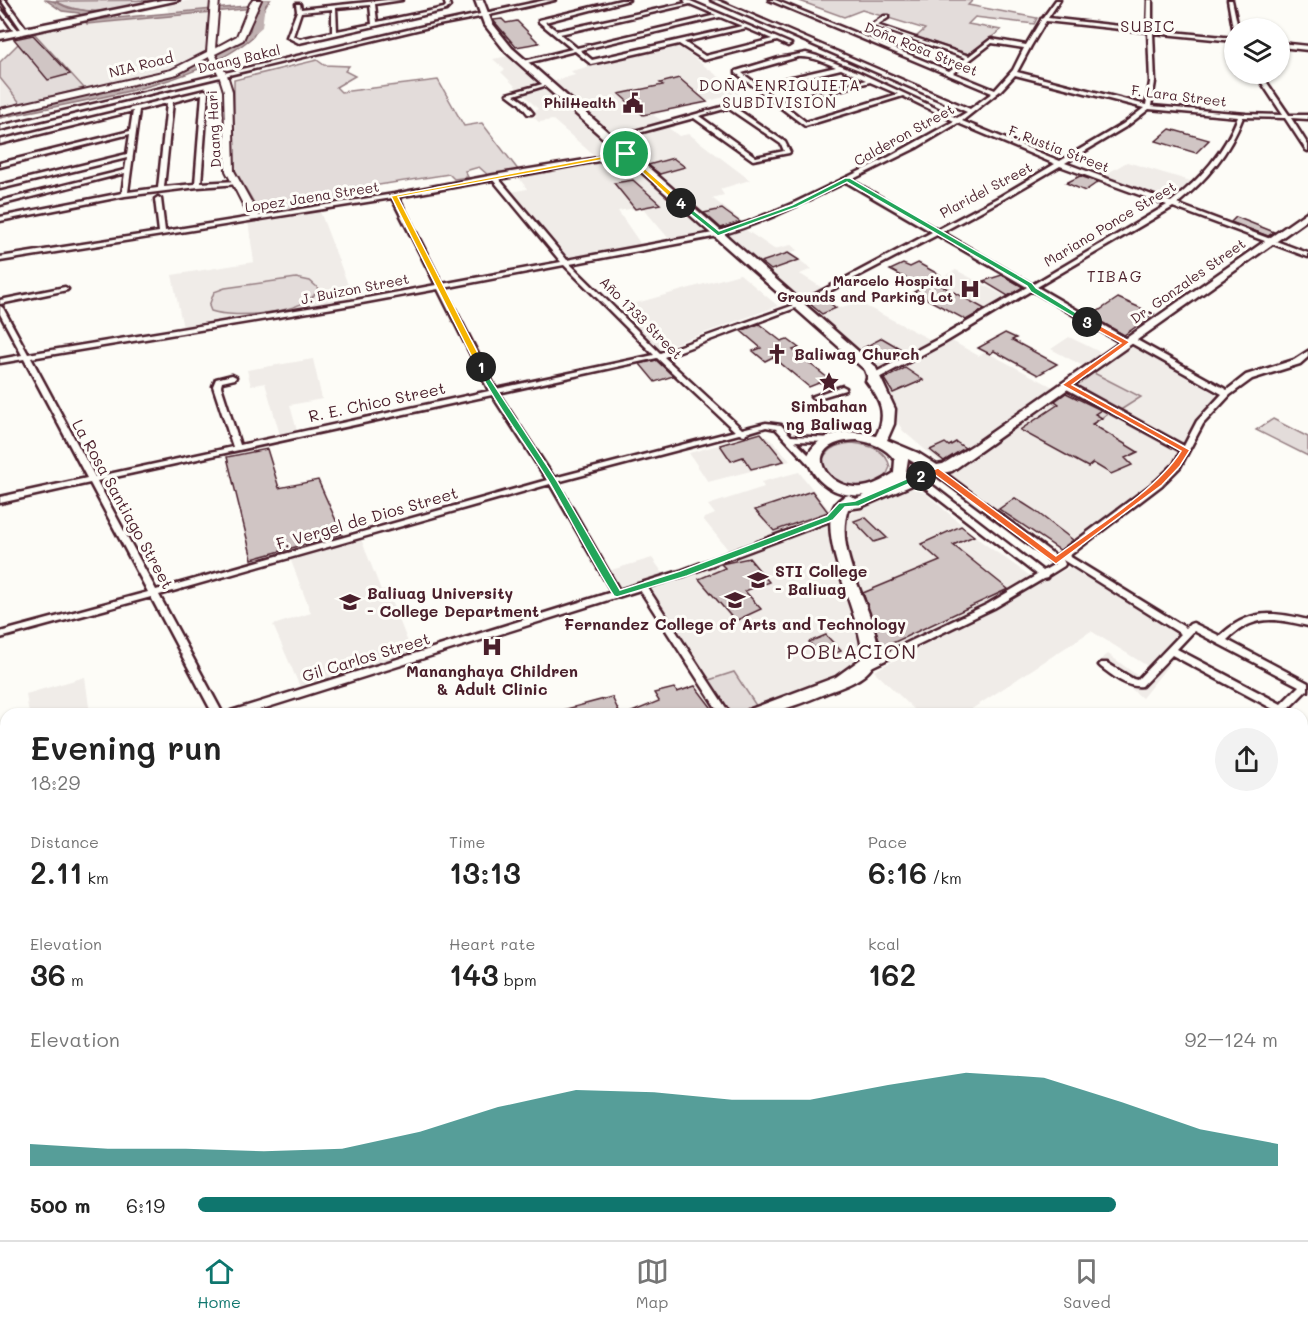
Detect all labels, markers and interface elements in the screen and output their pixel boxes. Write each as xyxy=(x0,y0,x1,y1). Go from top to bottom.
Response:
district label: SUBIC xyxy=(1120,15,1176,36)
street label: Doña Rosa Street xyxy=(862,17,981,80)
map controls xyxy=(1224,18,1290,84)
button: layers xyxy=(1224,18,1290,84)
street label: Daang Bakal xyxy=(196,40,282,77)
street label: NIA Road xyxy=(107,47,175,82)
district label: DOÑA ENRIQUIETA SUBDIVISION xyxy=(699,75,861,112)
street label: F. Lara Street xyxy=(1130,80,1228,111)
street label: Daang Hari xyxy=(202,90,225,168)
public building icon: PhilHealth xyxy=(621,91,645,115)
place label: PhilHealth xyxy=(543,93,616,112)
street label: Calderon Street xyxy=(850,99,957,170)
street label: F. Rustia Street xyxy=(1006,121,1112,177)
pin xyxy=(600,128,651,179)
icon: arrive xyxy=(609,137,642,170)
street label: Plaridel Street xyxy=(936,157,1035,222)
street label: Lopez Jaena Street xyxy=(243,176,380,217)
street label: Mariano Ponce Street xyxy=(1040,177,1179,271)
pin: 4 xyxy=(666,188,696,218)
text: 4 xyxy=(676,192,686,213)
street label: Dr. Gonzales Street xyxy=(1126,234,1249,327)
district label: TIBAG xyxy=(1087,265,1143,286)
street label: J. Buizon Street xyxy=(299,269,411,308)
place label: Marcelo Hospital Grounds and Parking Lot xyxy=(777,271,953,306)
street label: Año 1733 Street xyxy=(596,272,687,363)
hospital icon: Marcelo Hospital Grounds and Parking Lot xyxy=(958,277,982,301)
pin: 3 xyxy=(1072,307,1102,337)
text: 3 xyxy=(1082,311,1092,332)
church icon: Baliwag Church xyxy=(765,342,789,366)
place label: Baliwag Church xyxy=(794,343,919,364)
pin: 1 xyxy=(466,352,496,382)
text: 1 xyxy=(477,356,485,377)
place icon: Simbahan ng Baliwag xyxy=(817,370,841,394)
street label: R. E. Chico Street xyxy=(307,377,447,426)
place label: Simbahan ng Baliwag xyxy=(786,395,872,434)
street label: La Rosa Santiago Street xyxy=(68,415,179,592)
pin: 2 xyxy=(906,461,936,491)
text: 2 xyxy=(917,465,925,486)
street label: F. Vergel de Dios Street xyxy=(274,481,460,554)
place label: STI College - Baliuag xyxy=(775,560,867,599)
school or university icon: STI College - Baliuag xyxy=(746,568,770,592)
place label: Baliuag University - College Department xyxy=(367,582,539,621)
school or university icon: Fernandez College of Arts and Technology xyxy=(723,588,747,612)
school or university icon: Baliuag University - College Department xyxy=(338,590,362,614)
place label: Fernandez College of Arts and Technology xyxy=(564,613,906,634)
street label: Gil Carlos Street xyxy=(299,627,432,686)
hospital icon: Mananghaya Children & Adult Clinic xyxy=(480,635,504,659)
district label: POBLACION xyxy=(787,638,917,664)
place label: Mananghaya Children & Adult Clinic xyxy=(406,660,578,699)
text: Evening run xyxy=(30,725,222,768)
button: share xyxy=(1215,728,1278,791)
text: 18:29 xyxy=(30,769,80,795)
text: Distance xyxy=(30,831,99,852)
text: Time xyxy=(449,831,485,852)
text: Pace xyxy=(868,831,907,852)
text: 2.11 xyxy=(30,852,83,892)
text: 13:13 xyxy=(449,852,521,892)
text: 6:16 xyxy=(868,852,927,892)
text: km xyxy=(83,867,109,888)
text: /km xyxy=(927,867,962,888)
text: Elevation xyxy=(30,933,102,954)
text: Heart rate xyxy=(449,933,535,954)
text: kcal xyxy=(868,933,900,954)
text: 36 xyxy=(30,954,66,994)
text: 143 xyxy=(449,954,499,994)
text: 162 xyxy=(868,954,916,994)
text: m xyxy=(66,969,84,990)
text: bpm xyxy=(499,969,537,990)
text: Elevation xyxy=(30,1026,120,1052)
text: 92–124 m xyxy=(1185,1026,1278,1052)
text: 500 m xyxy=(30,1192,90,1218)
text: 6:19 xyxy=(126,1192,165,1218)
tab: Home xyxy=(197,1255,241,1312)
tab: Map xyxy=(636,1255,669,1312)
tab: Saved xyxy=(1063,1255,1111,1312)

